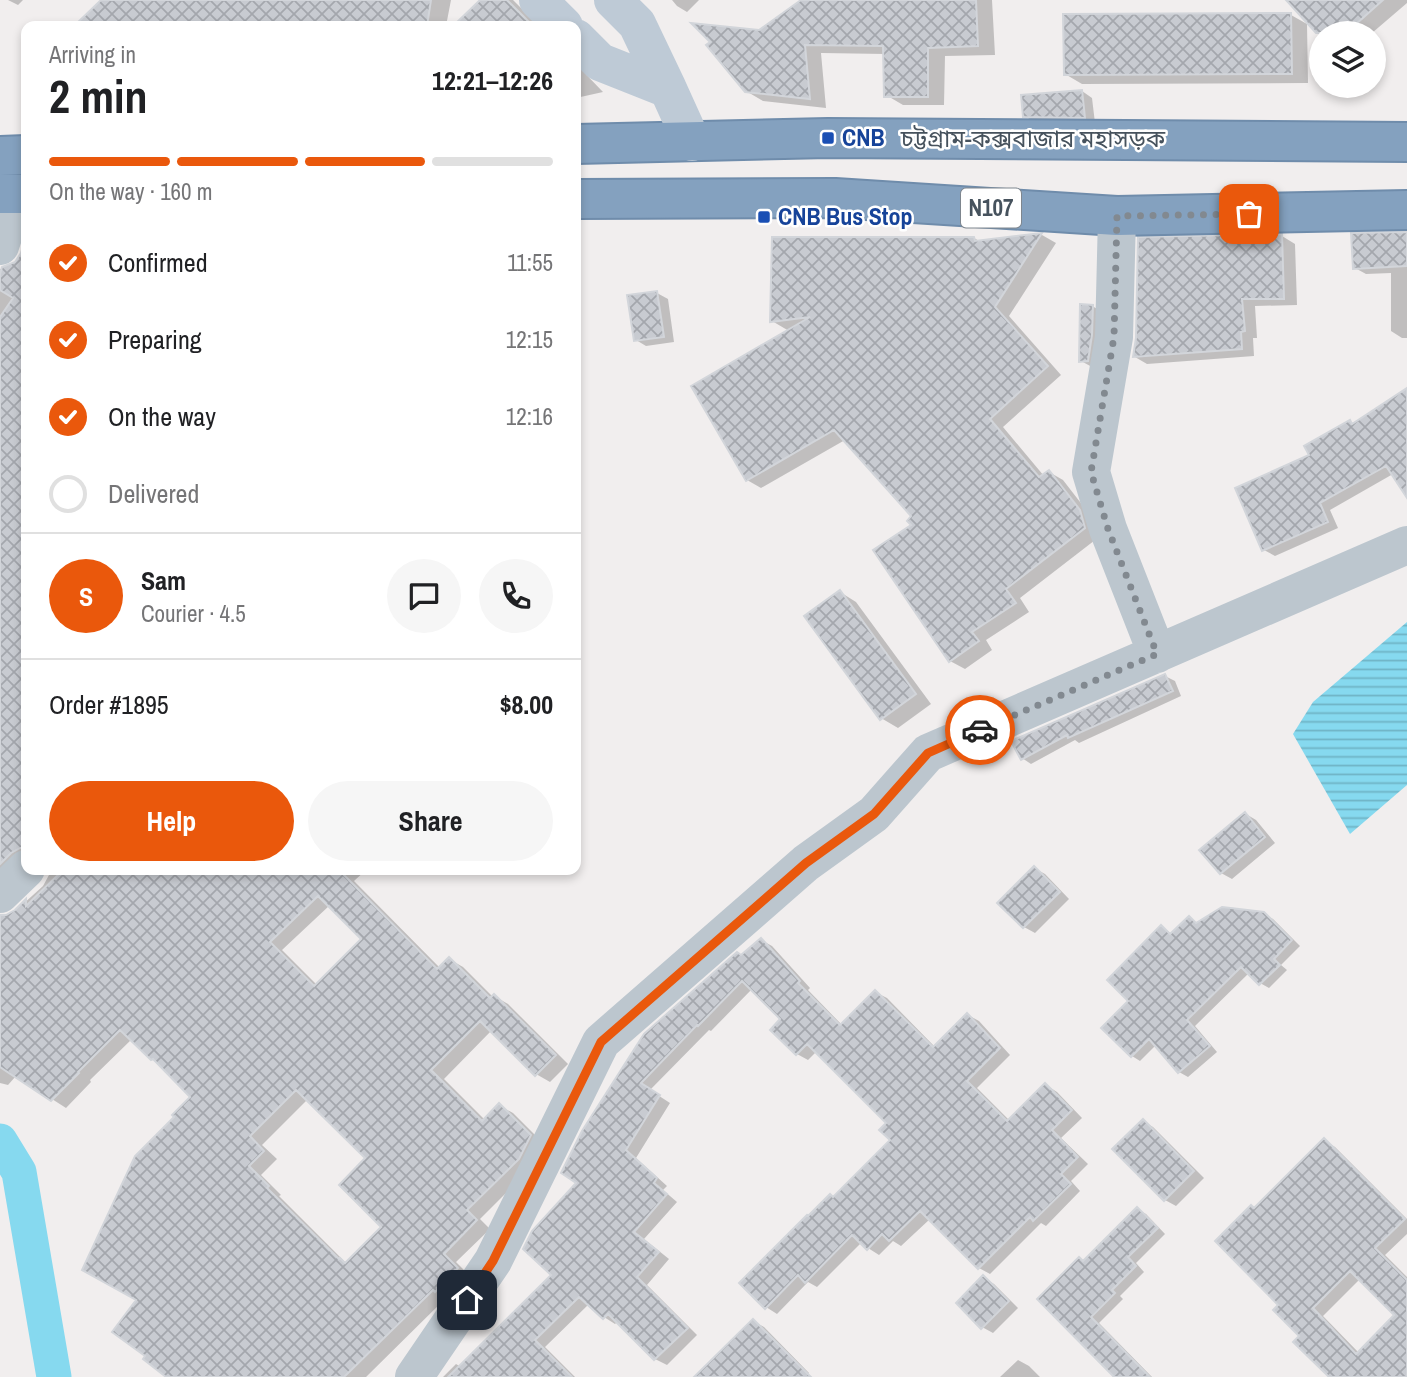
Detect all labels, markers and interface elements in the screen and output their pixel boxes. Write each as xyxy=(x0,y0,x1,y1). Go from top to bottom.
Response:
map controls xyxy=(1309,21,1386,98)
button: layers xyxy=(1309,21,1386,98)
text: Arriving in xyxy=(49,39,136,70)
text: 12:21–12:26 xyxy=(432,63,553,98)
text: 2 min xyxy=(49,65,148,127)
place label: CNB xyxy=(842,121,885,153)
street label: চট্টগ্রাম-কক্সবাজার মহাসড়ক xyxy=(900,122,1166,154)
marker: CNB xyxy=(820,130,836,146)
text: On the way · 160 m xyxy=(49,176,213,207)
pin xyxy=(1219,184,1279,244)
road number: N107 xyxy=(961,188,1021,228)
icon: bag xyxy=(1230,195,1268,233)
place label: CNB Bus Stop xyxy=(778,200,912,232)
marker: CNB Bus Stop xyxy=(756,209,772,225)
icon: check xyxy=(49,244,87,282)
text: Confirmed xyxy=(108,245,208,280)
text: 11:55 xyxy=(507,247,553,278)
icon: check xyxy=(49,321,87,359)
text: Preparing xyxy=(108,322,202,357)
text: 12:15 xyxy=(506,324,553,355)
icon: check xyxy=(49,398,87,436)
text: On the way xyxy=(108,399,216,434)
text: 12:16 xyxy=(506,401,553,432)
text: Delivered xyxy=(108,476,199,511)
button: chat xyxy=(387,559,461,633)
button: phone xyxy=(479,559,553,633)
text: Sam xyxy=(141,563,186,598)
text: S xyxy=(79,579,93,614)
text: Courier · 4.5 xyxy=(141,598,246,629)
text: Order #1895 xyxy=(49,687,169,722)
text: $8.00 xyxy=(500,687,553,722)
courier xyxy=(945,695,1015,765)
icon: car xyxy=(961,711,999,749)
button: Help xyxy=(49,781,294,861)
button: Share xyxy=(308,781,553,861)
pin xyxy=(437,1270,497,1330)
icon: home xyxy=(448,1281,486,1319)

